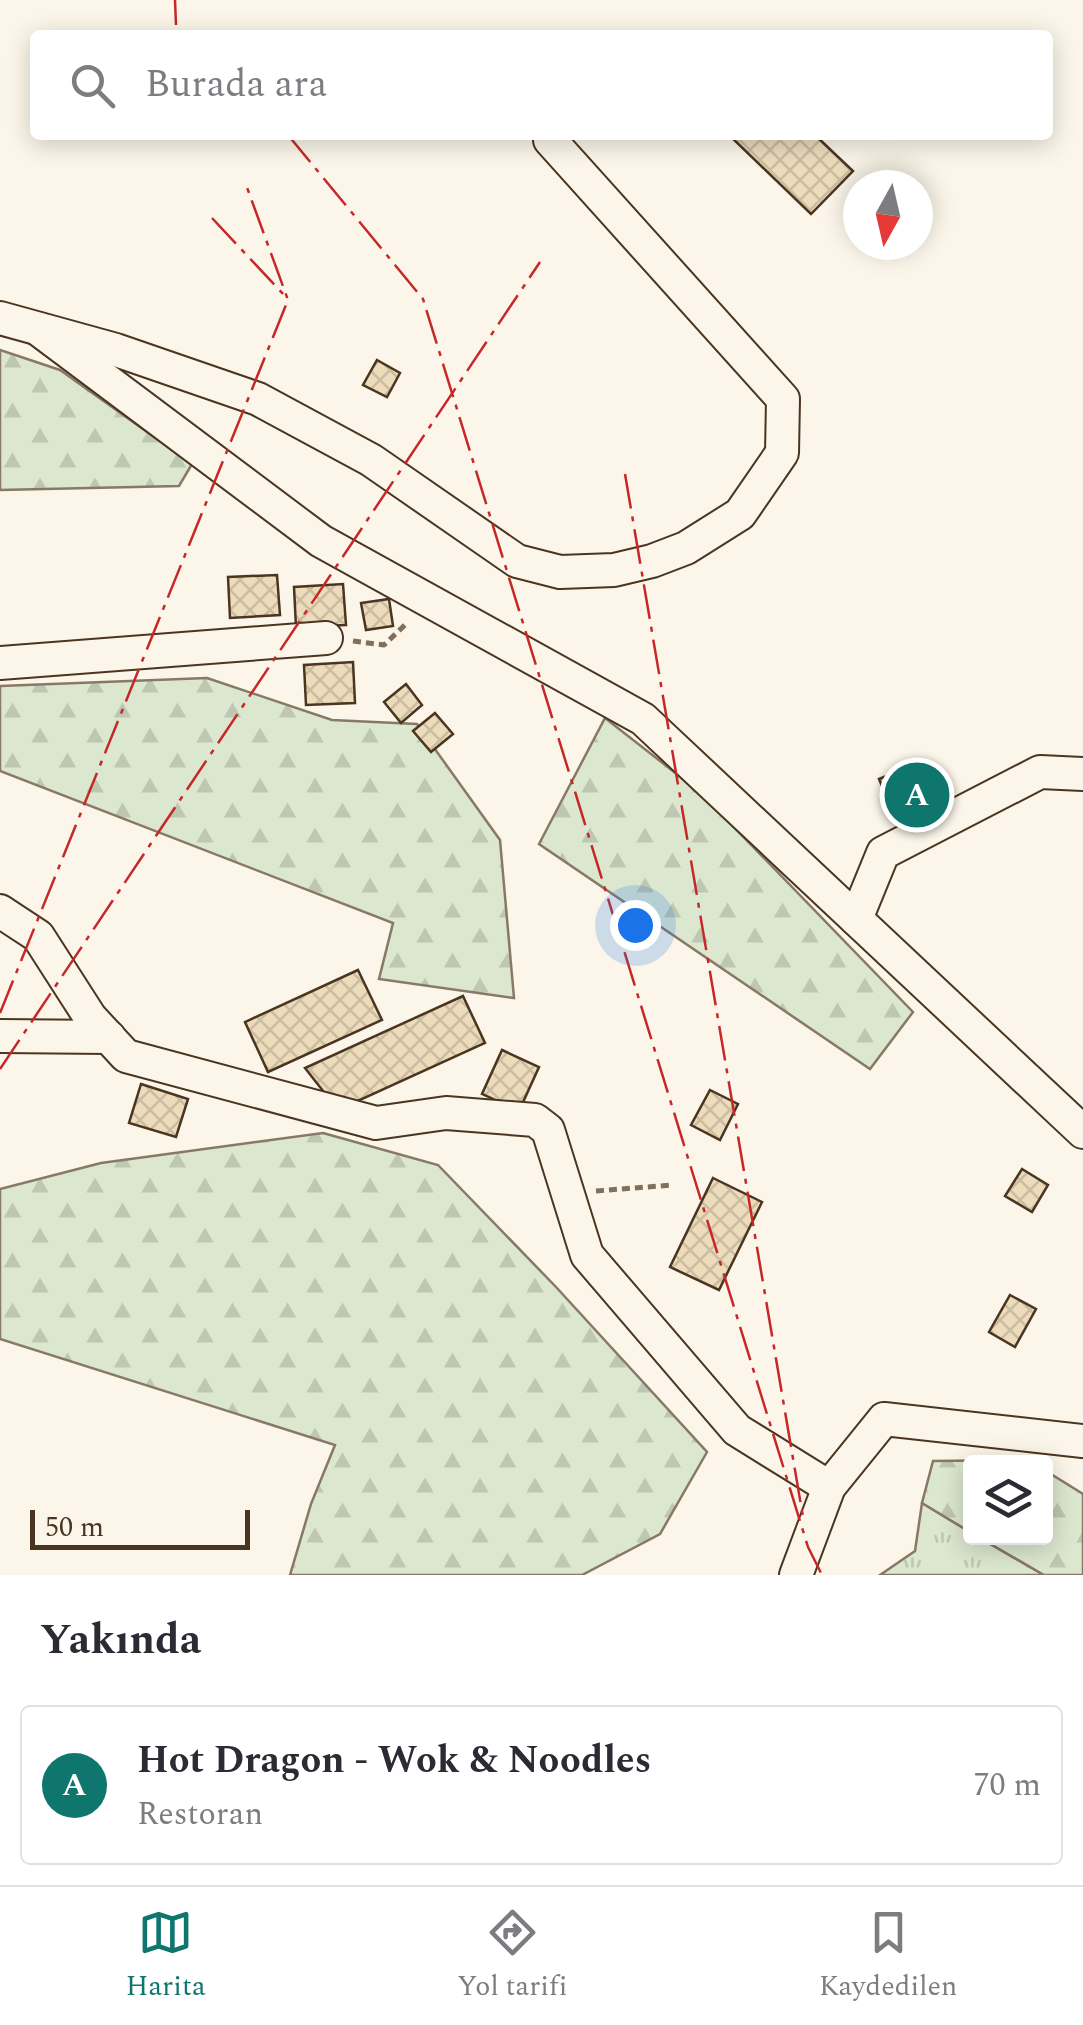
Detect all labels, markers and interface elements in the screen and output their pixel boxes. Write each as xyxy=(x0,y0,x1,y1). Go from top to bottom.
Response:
search box xyxy=(30,30,1053,140)
text: Burada ara xyxy=(145,56,327,114)
icon: search xyxy=(65,58,120,113)
north arrow xyxy=(843,170,933,260)
pin: A xyxy=(884,758,950,832)
your location xyxy=(610,900,661,951)
map controls xyxy=(963,1455,1053,1545)
button: layers xyxy=(963,1455,1053,1545)
scale bar xyxy=(30,1505,250,1550)
text: 50 m xyxy=(45,1506,104,1549)
text: Yakında xyxy=(40,1609,201,1672)
text: Hot Dragon - Wok & Noodles xyxy=(137,1732,651,1790)
text: A xyxy=(62,1761,87,1810)
text: 70 m xyxy=(973,1761,1041,1810)
text: Restoran xyxy=(137,1790,263,1839)
tab: Harita xyxy=(126,1905,206,2008)
tab: Yol tarifi xyxy=(457,1905,567,2008)
tab: Kaydedilen xyxy=(819,1905,957,2008)

